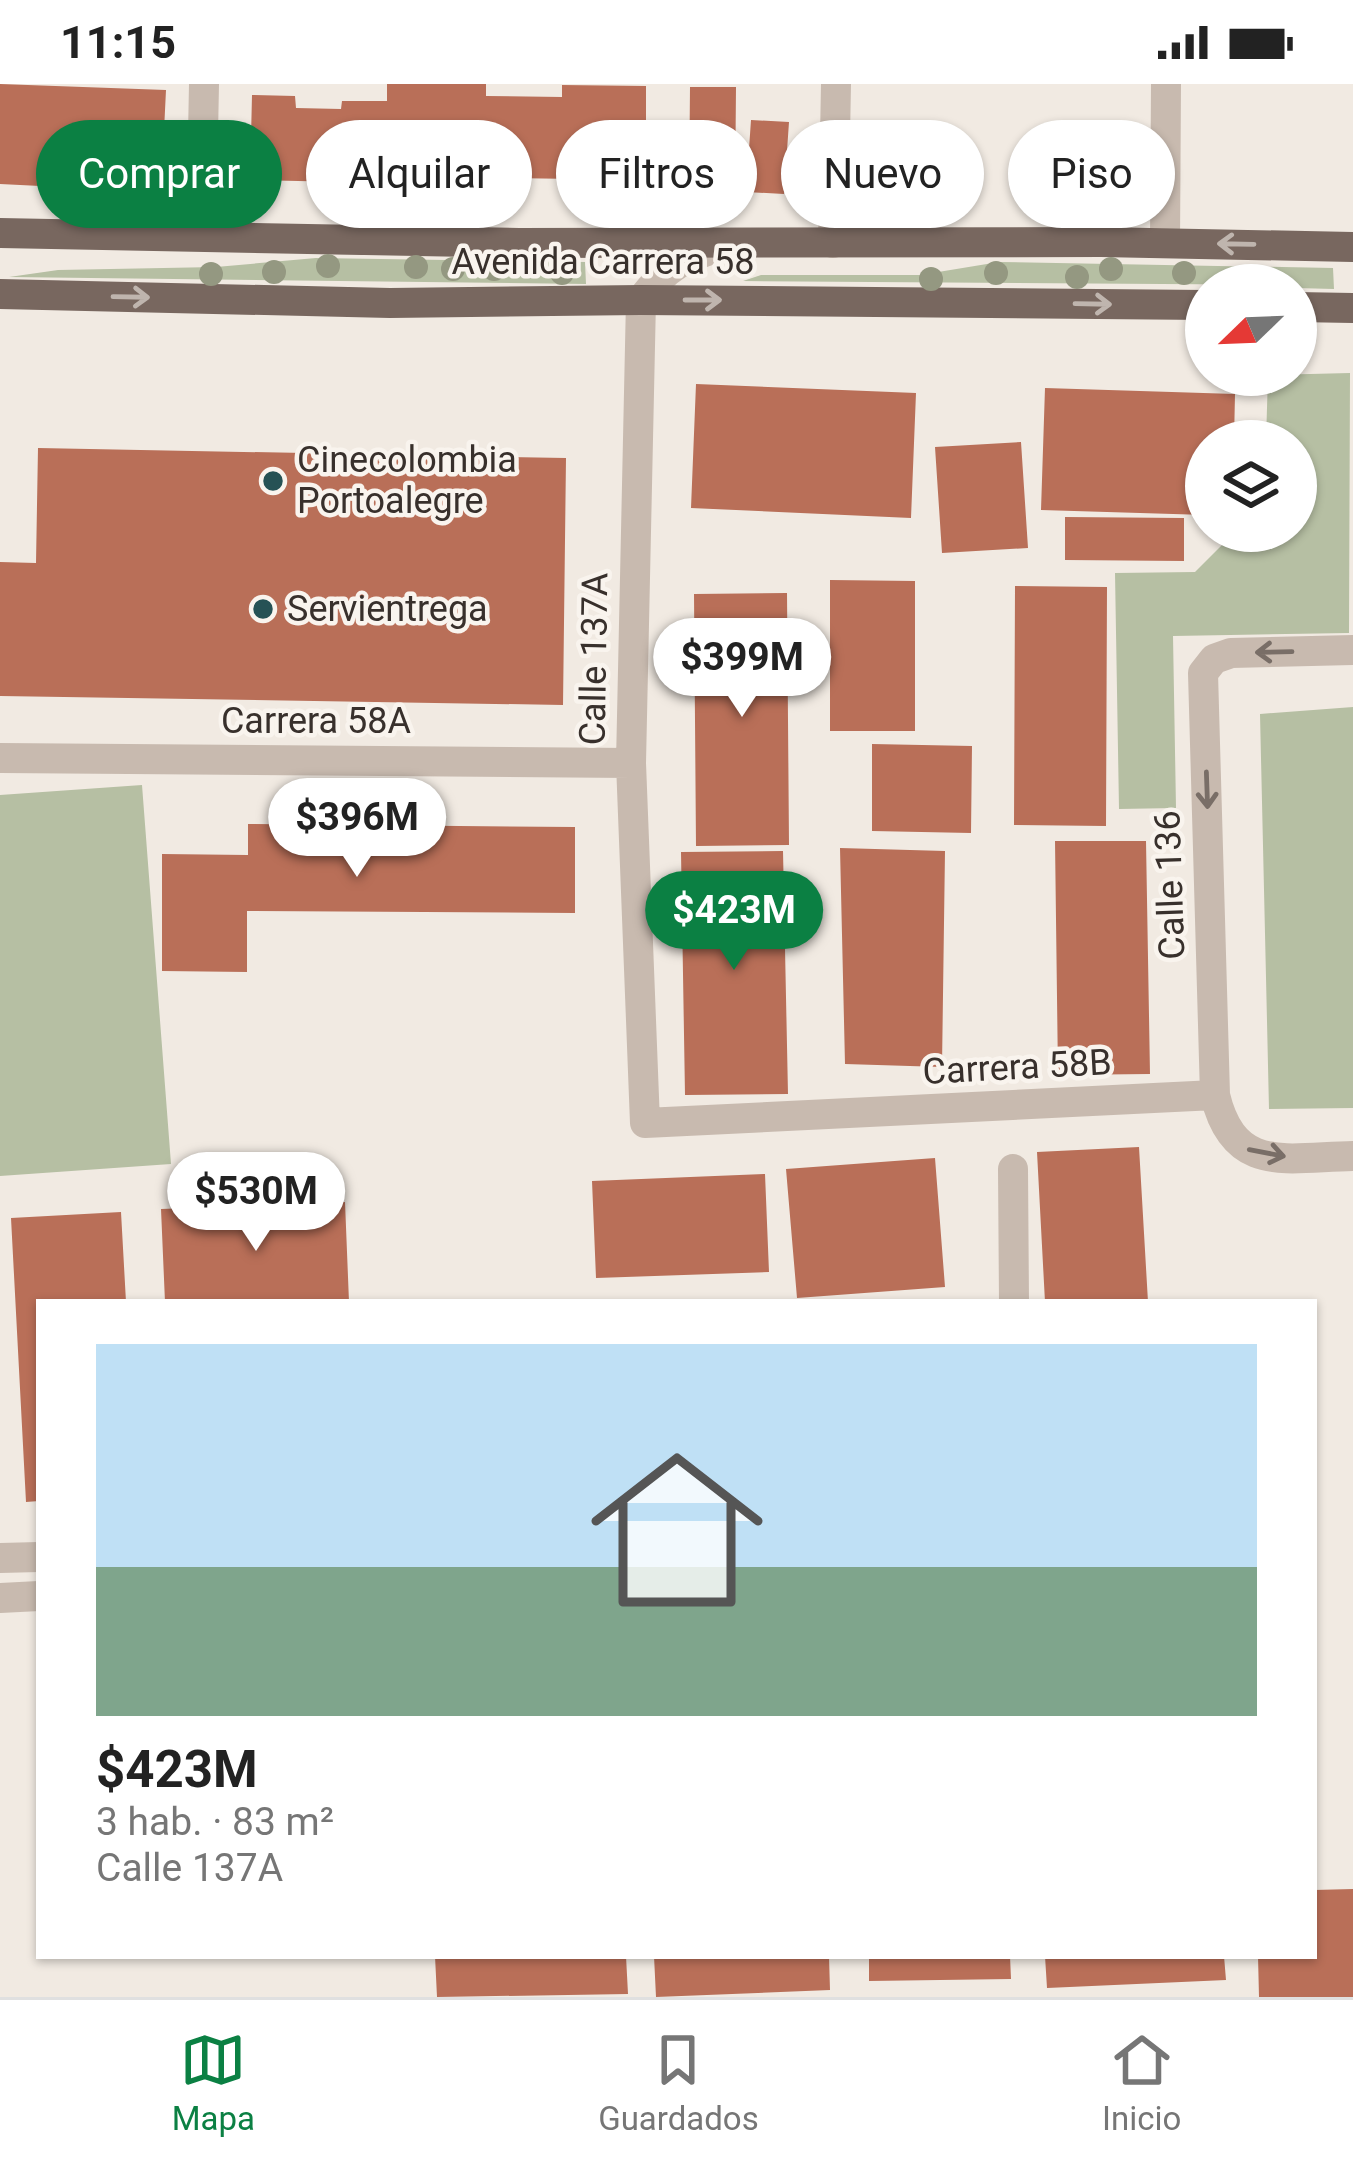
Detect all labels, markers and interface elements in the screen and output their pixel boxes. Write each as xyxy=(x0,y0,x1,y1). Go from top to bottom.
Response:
text: 11:15 xyxy=(60,16,176,69)
chip: Comprar xyxy=(36,120,282,228)
chip: Alquilar xyxy=(306,120,532,228)
chip: Filtros xyxy=(556,120,757,228)
chip: Nuevo xyxy=(781,120,984,228)
chip: Piso xyxy=(1008,120,1175,228)
one-way arrow xyxy=(1217,233,1256,256)
street label: Avenida Carrera 58 xyxy=(452,241,755,283)
north arrow xyxy=(1185,264,1317,396)
map controls xyxy=(1185,264,1317,552)
one-way arrow xyxy=(111,285,150,308)
one-way arrow xyxy=(683,289,722,311)
one-way arrow xyxy=(1073,292,1112,315)
button: layers xyxy=(1185,420,1317,552)
place label: Cinecolombia Portoalegre xyxy=(297,439,517,522)
marker: Cinecolombia Portoalegre xyxy=(260,468,286,494)
street label: Calle 137A xyxy=(571,572,617,746)
place label: Servientrega xyxy=(287,588,488,630)
marker: Servientrega xyxy=(250,596,276,622)
pin: $399M xyxy=(658,618,826,720)
text: $399M xyxy=(680,634,804,680)
one-way arrow xyxy=(1255,641,1294,664)
street label: Carrera 58A xyxy=(221,700,412,742)
one-way arrow xyxy=(1195,770,1218,809)
pin: $396M xyxy=(273,778,441,880)
text: $396M xyxy=(295,794,419,840)
street label: Calle 136 xyxy=(1146,810,1194,960)
pin: $423M xyxy=(650,871,818,973)
text: $423M xyxy=(672,887,796,933)
street label: Carrera 58B xyxy=(921,1041,1113,1093)
one-way arrow xyxy=(1247,1143,1286,1165)
pin: $530M xyxy=(172,1152,340,1254)
text: $530M xyxy=(194,1168,318,1214)
icon: home xyxy=(569,1422,785,1638)
text: $423M xyxy=(96,1740,258,1799)
text: 3 hab. · 83 m² xyxy=(96,1799,334,1845)
text: Calle 137A xyxy=(96,1845,283,1891)
tab: Mapa xyxy=(172,2027,255,2138)
tab: Guardados xyxy=(598,2027,759,2138)
tab: Inicio xyxy=(1102,2027,1181,2138)

